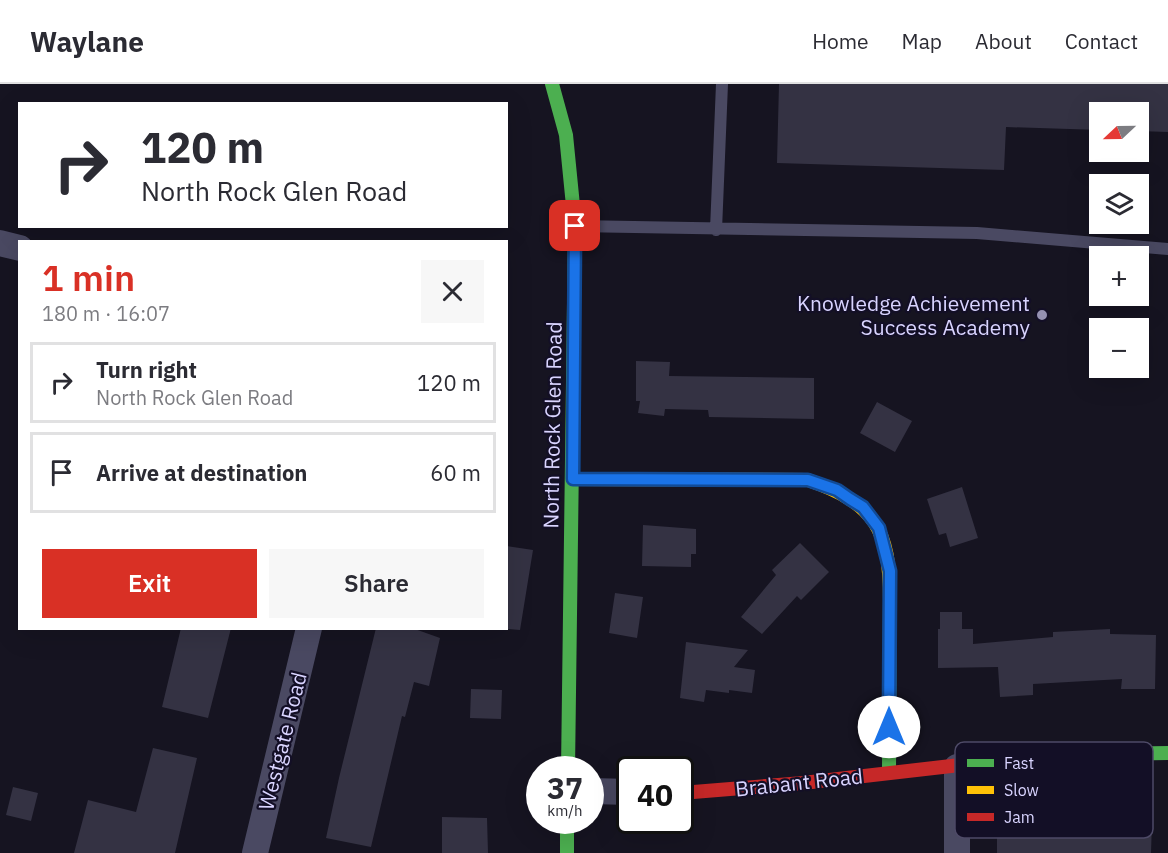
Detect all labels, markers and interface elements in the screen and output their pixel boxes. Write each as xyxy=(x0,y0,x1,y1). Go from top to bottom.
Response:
text: Waylane xyxy=(30,23,144,60)
text: Home xyxy=(812,27,869,55)
text: Map xyxy=(902,27,942,55)
text: About xyxy=(975,27,1032,55)
text: Contact xyxy=(1065,27,1138,55)
north arrow xyxy=(1089,102,1149,162)
map controls xyxy=(1089,102,1149,378)
text: 120 m xyxy=(141,120,264,175)
icon: right xyxy=(42,126,120,204)
text: North Rock Glen Road xyxy=(141,173,407,208)
button: layers xyxy=(1089,174,1149,234)
pin xyxy=(549,200,600,251)
icon: arrive xyxy=(558,209,591,242)
button: + xyxy=(1089,246,1149,306)
text: 1 min xyxy=(42,254,135,301)
button: close xyxy=(421,260,484,323)
place label: Knowledge Achievement Success Academy xyxy=(797,289,1031,341)
text: 180 m · 16:07 xyxy=(42,300,170,327)
marker: Knowledge Achievement Success Academy xyxy=(1035,308,1049,322)
button: − xyxy=(1089,318,1149,378)
street label: North Rock Glen Road xyxy=(536,321,568,529)
text: Turn right xyxy=(96,355,197,384)
icon: right xyxy=(45,366,78,399)
text: 120 m xyxy=(417,368,481,397)
text: North Rock Glen Road xyxy=(96,384,293,411)
icon: arrive xyxy=(45,456,78,489)
text: Arrive at destination xyxy=(96,458,307,487)
text: 60 m xyxy=(430,458,481,487)
button: Exit xyxy=(42,549,257,618)
button: Share xyxy=(269,549,484,618)
street label: Westgate Road xyxy=(251,669,313,813)
position arrow xyxy=(857,695,921,759)
legend xyxy=(955,742,1153,838)
text: Fast xyxy=(1004,753,1034,773)
speed limit sign: 40 xyxy=(616,756,694,834)
street label: Brabant Road xyxy=(734,761,864,803)
text: 37 xyxy=(547,768,583,807)
text: Slow xyxy=(1004,780,1039,800)
text: km/h xyxy=(547,801,583,820)
text: Jam xyxy=(1004,807,1035,827)

